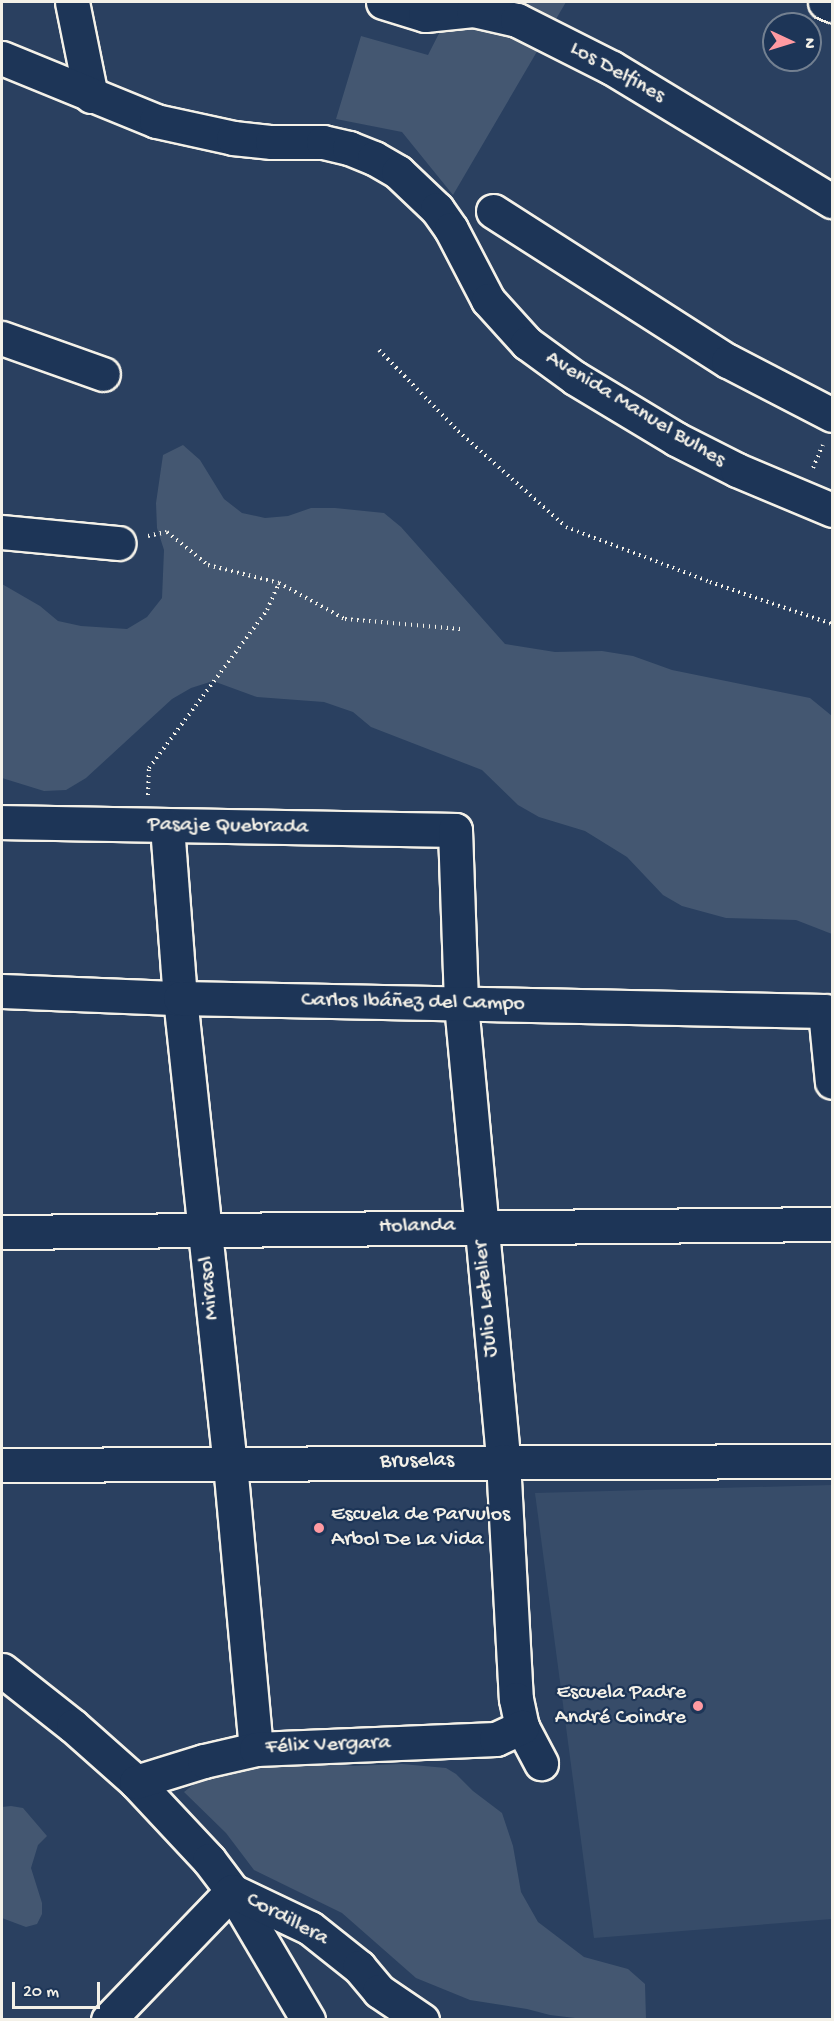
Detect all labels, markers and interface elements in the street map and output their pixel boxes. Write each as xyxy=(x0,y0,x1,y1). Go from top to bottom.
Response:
north arrow xyxy=(762,12,822,72)
street label: Los Delfines xyxy=(565,36,669,110)
text: N xyxy=(799,37,818,49)
street label: Avenida Manuel Bulnes xyxy=(540,346,730,474)
street label: Pasaje Quebrada xyxy=(147,812,309,842)
street label: Carlos Ibáñez del Campo xyxy=(301,988,525,1018)
street label: Holanda xyxy=(378,1213,456,1241)
street label: Julio Letelier xyxy=(469,1240,505,1358)
street label: Mirasol xyxy=(194,1255,226,1321)
street label: Bruselas xyxy=(380,1448,454,1476)
place label: Escuela de Parvulos Arbol De La Vida xyxy=(331,1502,510,1554)
marker: Escuela de Parvulos Arbol De La Vida xyxy=(312,1521,326,1535)
place label: Escuela Padre André Coindre xyxy=(555,1680,686,1732)
marker: Escuela Padre André Coindre xyxy=(691,1699,705,1713)
street label: Félix Vergara xyxy=(265,1731,391,1761)
street label: Cordillera xyxy=(241,1887,333,1953)
scale bar xyxy=(15,1970,104,2008)
text: 20 m xyxy=(23,1982,59,2003)

